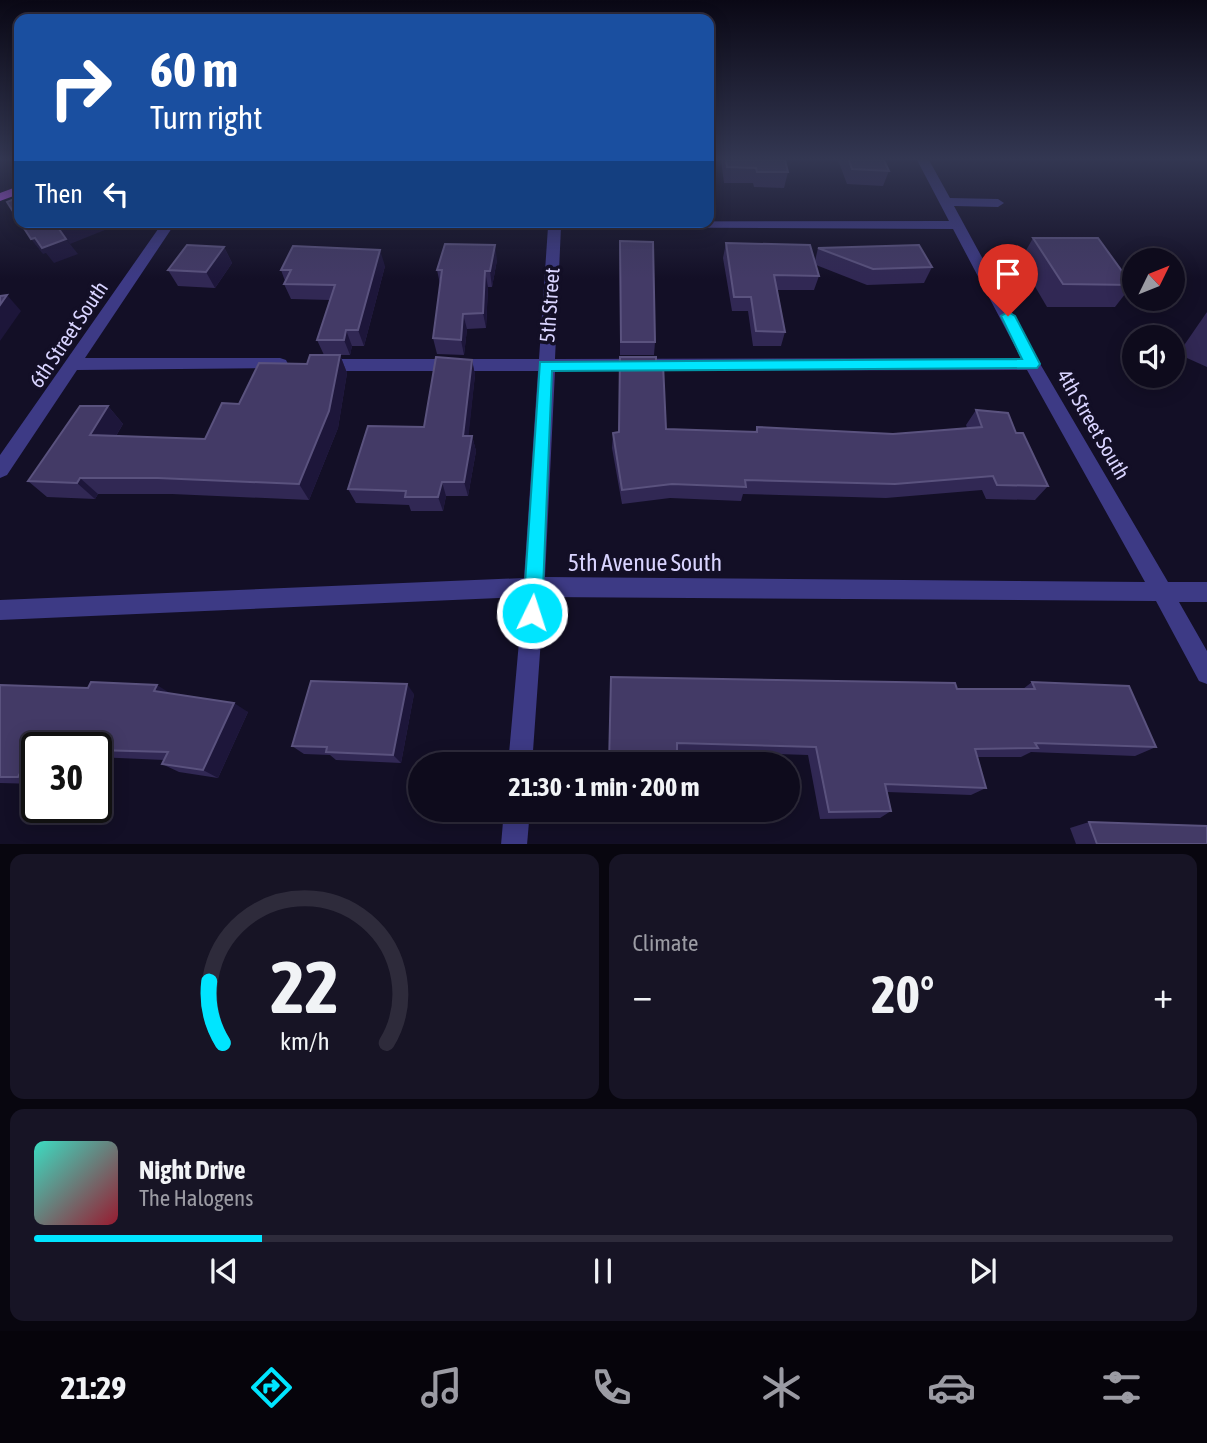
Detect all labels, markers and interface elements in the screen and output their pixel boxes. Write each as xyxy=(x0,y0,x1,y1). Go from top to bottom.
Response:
text: 60 m xyxy=(150,41,238,97)
icon: right xyxy=(35,42,126,133)
text: Turn right xyxy=(150,99,263,136)
icon: left xyxy=(97,175,135,213)
text: Then xyxy=(35,179,83,209)
pin xyxy=(978,244,1038,316)
north arrow xyxy=(1122,248,1185,312)
map controls xyxy=(1122,248,1185,388)
icon: arrive xyxy=(989,255,1027,293)
street label: 5th Street xyxy=(534,267,564,343)
street label: 6th Street South xyxy=(24,276,112,392)
button: sound xyxy=(1122,325,1185,388)
street label: 4th Street South xyxy=(1053,365,1135,483)
street label: 5th Avenue South xyxy=(568,549,722,576)
position arrow xyxy=(495,576,569,650)
speed limit sign: 30 xyxy=(21,732,112,823)
text: 21:30 · 1 min · 200 m xyxy=(509,772,699,802)
text: Climate xyxy=(633,930,698,956)
text: 22 xyxy=(270,945,338,1028)
text: 20° xyxy=(871,964,934,1024)
text: − xyxy=(633,973,652,1016)
text: + xyxy=(1153,973,1173,1016)
text: km/h xyxy=(279,1026,329,1054)
text: Night Drive xyxy=(139,1155,246,1185)
text: The Halogens xyxy=(139,1185,253,1211)
icon: previous xyxy=(205,1252,243,1290)
icon: pause xyxy=(584,1252,622,1290)
icon: next xyxy=(964,1252,1002,1290)
icon: directions xyxy=(247,1363,296,1412)
icon: music xyxy=(417,1363,466,1412)
icon: phone xyxy=(587,1363,636,1412)
icon: climate xyxy=(757,1363,806,1412)
icon: car xyxy=(927,1363,976,1412)
icon: filters xyxy=(1097,1363,1146,1412)
text: 21:29 xyxy=(61,1369,126,1406)

